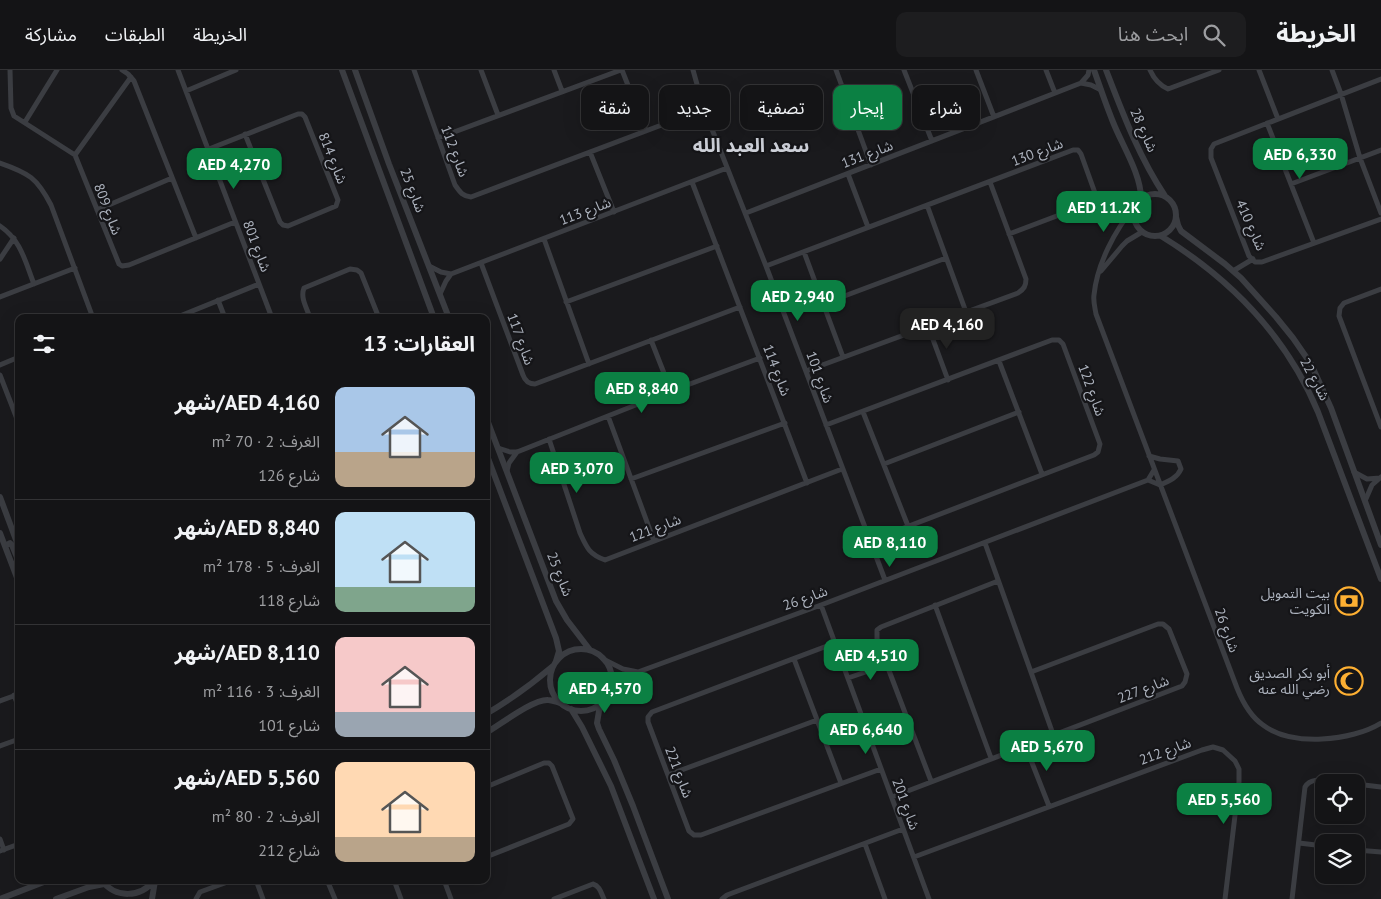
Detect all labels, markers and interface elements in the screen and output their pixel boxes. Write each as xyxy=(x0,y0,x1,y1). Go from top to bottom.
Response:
search box xyxy=(896,12,1246,57)
text: الخريطة xyxy=(1276,18,1356,49)
icon: search xyxy=(1200,21,1228,49)
text: ابحث هنا xyxy=(1118,22,1188,46)
text: مشاركة xyxy=(25,23,77,46)
text: الطبقات xyxy=(105,23,165,46)
text: الخريطة xyxy=(193,23,247,46)
chip: شقة xyxy=(581,85,649,130)
chip: جديد xyxy=(659,85,730,130)
chip: تصفية xyxy=(740,85,823,130)
chip: إيجار xyxy=(833,85,902,130)
chip: شراء xyxy=(912,85,980,130)
street label: شارع 28 xyxy=(1125,105,1162,156)
street label: شارع 112 xyxy=(435,123,473,180)
street label: شارع 814 xyxy=(313,130,351,187)
district label: سعد العبد الله xyxy=(693,133,809,157)
street label: شارع 130 xyxy=(1009,134,1066,172)
street label: شارع 131 xyxy=(839,136,896,174)
pin: AED 6,330 xyxy=(1243,138,1357,180)
text: AED 6,330 xyxy=(1264,144,1336,164)
pin: AED 4,270 xyxy=(177,148,291,190)
text: AED 4,270 xyxy=(198,154,270,174)
street label: شارع 25 xyxy=(394,165,430,216)
street label: شارع 809 xyxy=(88,181,126,238)
pin: AED 11.2K xyxy=(1047,190,1161,233)
street label: شارع 113 xyxy=(557,193,614,231)
text: AED 11.2K xyxy=(1067,197,1141,217)
street label: شارع 410 xyxy=(1230,197,1270,254)
street label: شارع 801 xyxy=(237,218,275,275)
pin: AED 2,940 xyxy=(741,280,855,322)
text: AED 2,940 xyxy=(762,286,834,306)
pin: AED 4,160 xyxy=(890,308,1004,350)
street label: شارع 117 xyxy=(501,311,539,368)
text: AED 4,160 xyxy=(911,314,983,334)
icon: filters xyxy=(30,330,58,358)
text: العقارات: 13 xyxy=(364,330,475,357)
street label: شارع 114 xyxy=(757,342,795,399)
street label: شارع 101 xyxy=(800,349,838,406)
street label: شارع 22 xyxy=(1294,354,1334,405)
street label: شارع 122 xyxy=(1072,362,1110,419)
pin: AED 8,840 xyxy=(585,372,699,414)
text: AED 8,840 xyxy=(606,378,678,398)
text: AED 4,160/شهر xyxy=(175,389,320,416)
icon: home xyxy=(375,407,435,467)
text: الغرف: 2 · 70 m² xyxy=(212,431,320,451)
pin: AED 3,070 xyxy=(520,452,634,494)
text: AED 3,070 xyxy=(541,458,613,478)
text: شارع 126 xyxy=(258,465,320,485)
street label: شارع 121 xyxy=(627,510,684,548)
text: AED 8,840/شهر xyxy=(175,514,320,541)
pin: AED 8,110 xyxy=(833,526,947,568)
icon: home xyxy=(375,532,435,592)
text: AED 8,110 xyxy=(854,532,926,552)
street label: شارع 25 xyxy=(541,549,577,600)
text: الغرف: 5 · 178 m² xyxy=(203,556,320,576)
street label: شارع 26 xyxy=(780,582,831,616)
place label: بيت التمويل الكويت xyxy=(1261,584,1330,618)
bank icon: بيت التمويل الكويت xyxy=(1334,586,1364,616)
text: شارع 118 xyxy=(258,590,320,610)
street label: شارع 26 xyxy=(1209,605,1243,656)
pin: AED 4,510 xyxy=(814,638,928,681)
text: AED 8,110/شهر xyxy=(175,639,320,666)
text: AED 4,510 xyxy=(835,645,907,665)
icon: home xyxy=(375,657,435,717)
place label: أبو بكر الصديق رضي الله عنه xyxy=(1249,664,1330,700)
mosque icon: أبو بكر الصديق رضي الله عنه xyxy=(1334,666,1364,696)
street label: شارع 227 xyxy=(1115,671,1172,709)
pin: AED 4,570 xyxy=(548,672,662,714)
text: AED 4,570 xyxy=(569,678,641,698)
text: الغرف: 3 · 116 m² xyxy=(203,681,320,701)
pin: AED 6,640 xyxy=(809,712,923,755)
text: شارع 101 xyxy=(258,715,320,735)
text: AED 6,640 xyxy=(830,719,902,739)
pin: AED 5,670 xyxy=(990,730,1104,772)
street label: شارع 212 xyxy=(1137,733,1194,771)
text: AED 5,670 xyxy=(1011,736,1083,756)
street label: شارع 221 xyxy=(659,744,697,801)
text: AED 5,560/شهر xyxy=(175,764,320,791)
map controls xyxy=(1315,774,1365,884)
button: locate xyxy=(1315,774,1365,824)
street label: شارع 201 xyxy=(886,776,924,833)
icon: home xyxy=(375,782,435,842)
pin: AED 5,560 xyxy=(1167,782,1281,825)
text: AED 5,560 xyxy=(1188,789,1260,809)
text: الغرف: 2 · 80 m² xyxy=(212,806,320,826)
button: layers xyxy=(1315,834,1365,884)
text: شارع 212 xyxy=(258,840,320,860)

